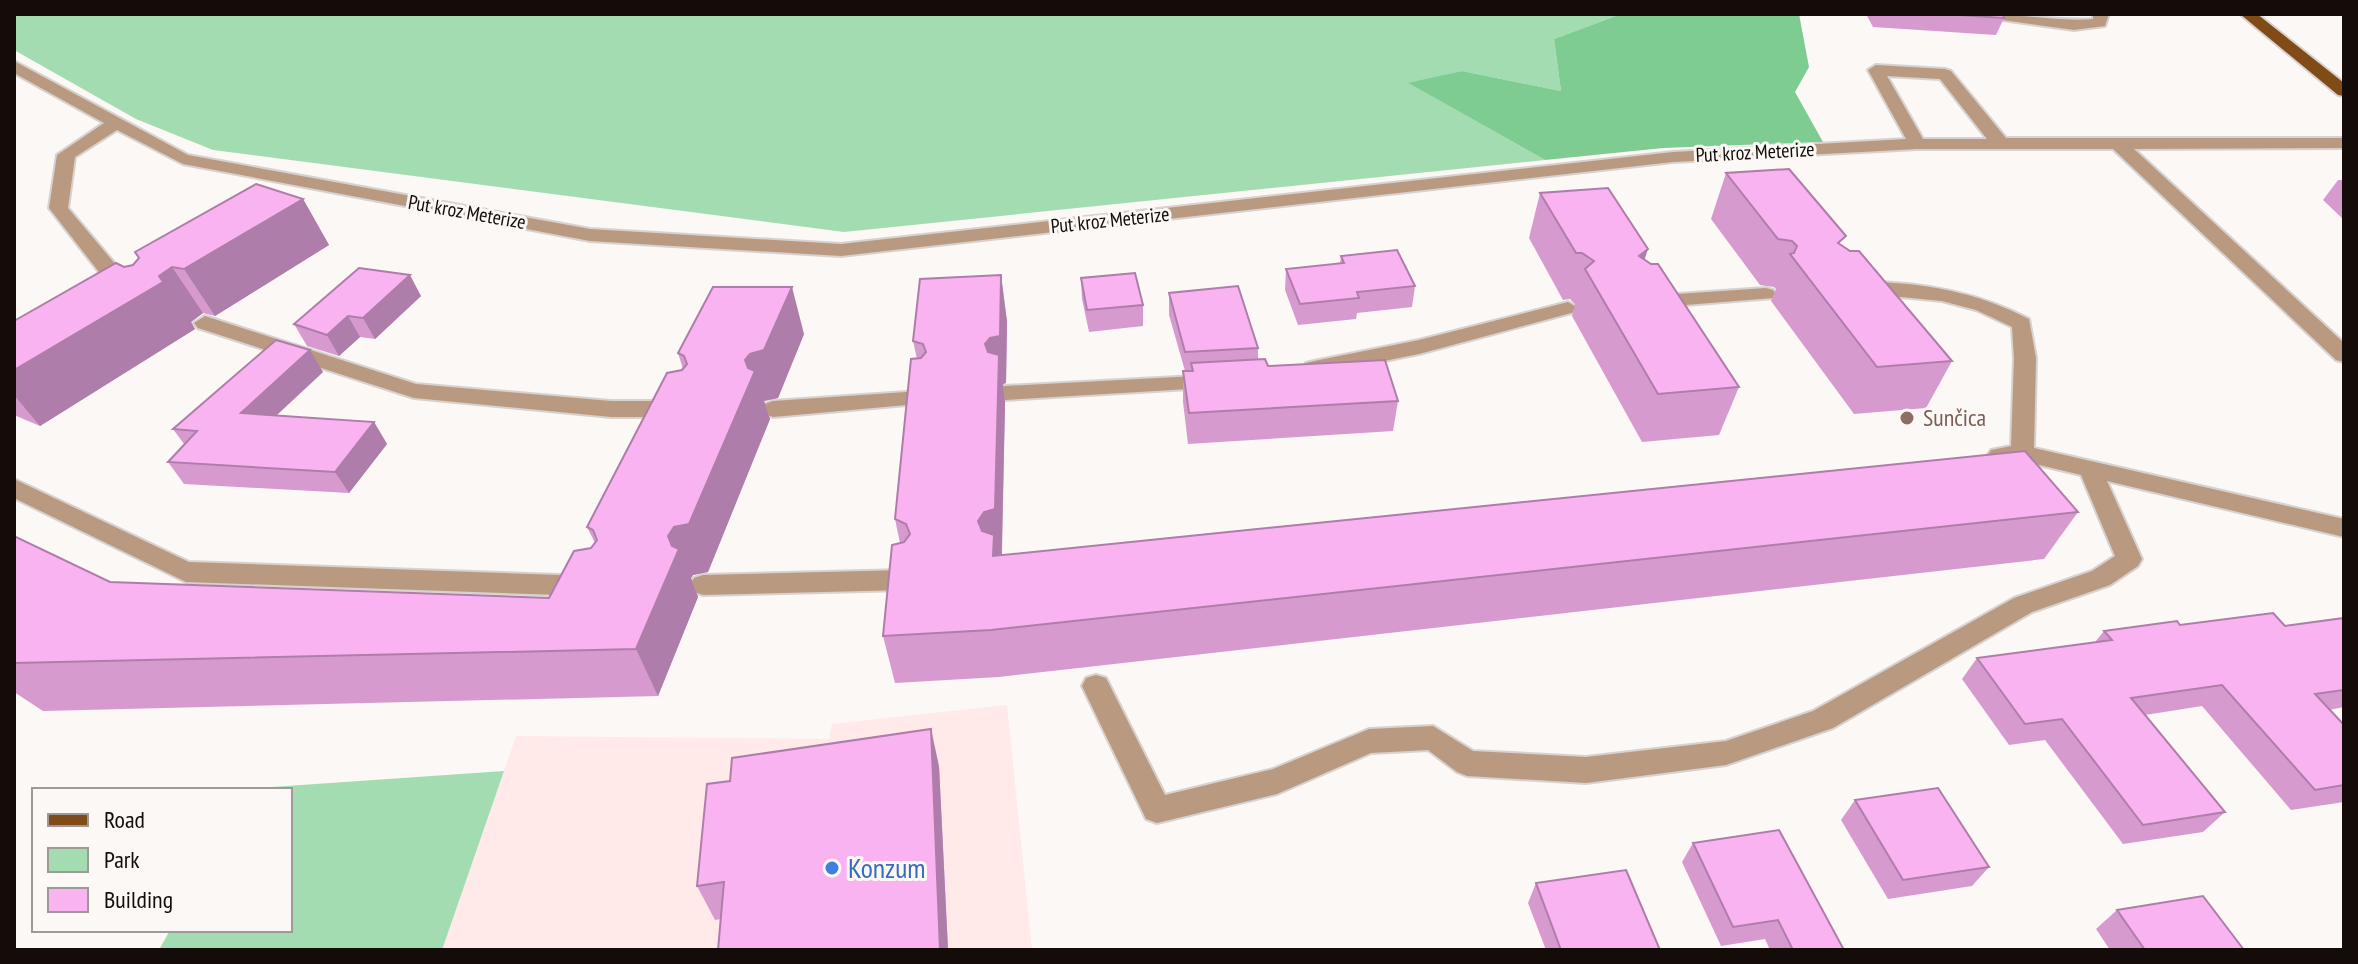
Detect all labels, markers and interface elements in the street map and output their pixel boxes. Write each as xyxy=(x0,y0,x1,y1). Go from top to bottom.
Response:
street label: Put kroz Meterize xyxy=(1695,136,1815,168)
street label: Put kroz Meterize xyxy=(406,189,528,235)
street label: Put kroz Meterize xyxy=(1049,201,1171,239)
place label: Sunčica xyxy=(1923,402,1986,433)
marker: Sunčica xyxy=(1898,409,1916,427)
legend xyxy=(32,788,292,932)
text: Road xyxy=(104,804,145,835)
text: Park xyxy=(104,844,140,875)
place label: Konzum xyxy=(848,849,926,886)
marker: Konzum xyxy=(823,859,841,877)
text: Building xyxy=(104,884,173,915)

